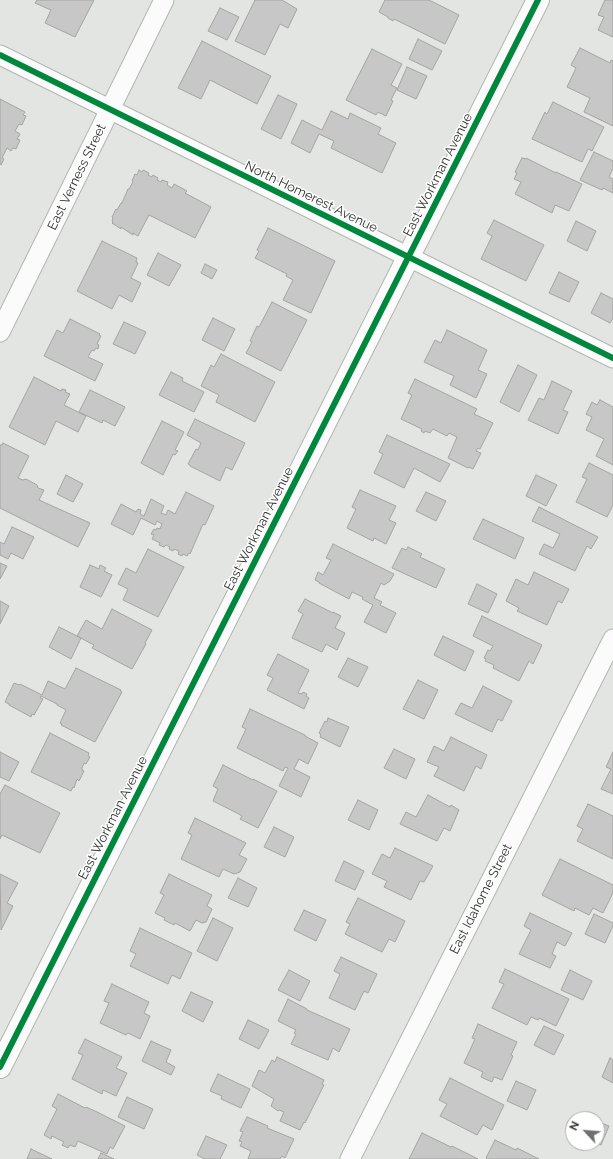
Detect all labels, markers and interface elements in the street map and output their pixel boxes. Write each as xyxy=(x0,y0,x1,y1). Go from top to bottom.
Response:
street label: East Workman Avenue xyxy=(400,111,476,239)
street label: East Verness Street xyxy=(45,121,109,233)
street label: North Homerest Avenue xyxy=(242,158,380,236)
street label: East Workman Avenue xyxy=(221,465,297,593)
street label: East Workman Avenue xyxy=(75,754,151,882)
street label: East Idahome Street xyxy=(446,841,516,957)
north arrow xyxy=(565,1111,605,1151)
text: N xyxy=(567,1119,582,1133)

